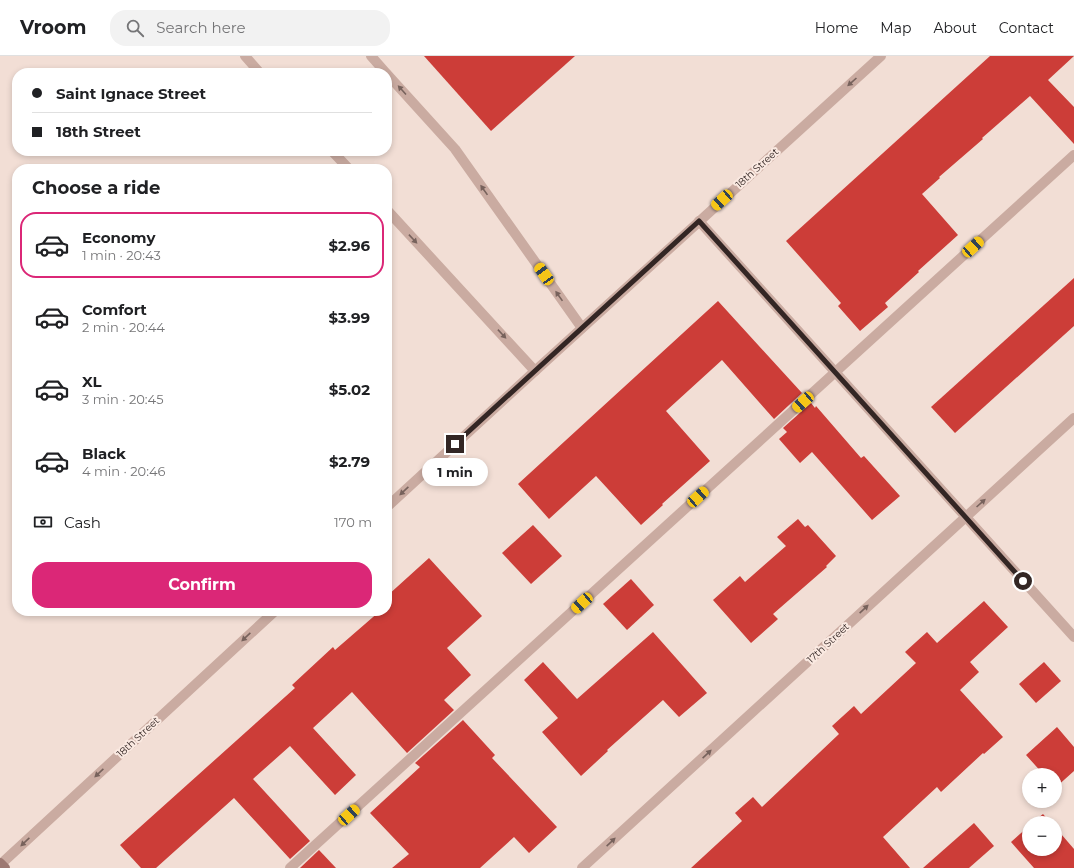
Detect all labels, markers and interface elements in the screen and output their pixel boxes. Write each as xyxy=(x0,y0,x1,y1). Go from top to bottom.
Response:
search box xyxy=(110,10,390,46)
text: Vroom xyxy=(20,16,86,39)
icon: search xyxy=(124,17,146,39)
text: Search here xyxy=(156,18,246,37)
text: Home xyxy=(815,19,858,37)
text: Map xyxy=(880,19,911,37)
text: About xyxy=(933,19,977,37)
text: Contact xyxy=(999,19,1054,37)
one-way arrow xyxy=(847,78,857,87)
text: Saint Ignace Street xyxy=(56,84,206,103)
one-way arrow xyxy=(397,84,406,95)
text: 18th Street xyxy=(56,122,141,141)
street label: 18th Street xyxy=(733,145,781,191)
text: Choose a ride xyxy=(32,177,160,199)
one-way arrow xyxy=(480,184,488,195)
car xyxy=(709,188,735,212)
icon: car xyxy=(34,227,70,263)
text: Economy xyxy=(82,228,155,247)
one-way arrow xyxy=(409,234,418,244)
car xyxy=(960,235,986,259)
text: $2.96 xyxy=(328,236,370,255)
text: 1 min · 20:43 xyxy=(82,247,161,263)
car xyxy=(532,261,556,287)
one-way arrow xyxy=(555,290,563,301)
icon: car xyxy=(34,299,70,335)
text: Comfort xyxy=(82,300,147,319)
text: $3.99 xyxy=(329,308,370,327)
text: 2 min · 20:44 xyxy=(82,319,165,335)
one-way arrow xyxy=(497,329,506,339)
icon: car xyxy=(34,371,70,407)
text: XL xyxy=(82,372,101,391)
text: $5.02 xyxy=(329,380,370,399)
car xyxy=(790,390,816,414)
text: 3 min · 20:45 xyxy=(82,391,164,407)
route end xyxy=(446,435,464,453)
icon: car xyxy=(34,443,70,479)
text: Black xyxy=(82,444,126,463)
text: $2.79 xyxy=(329,452,370,471)
callout: 1 min xyxy=(422,458,488,486)
text: 4 min · 20:46 xyxy=(82,463,165,479)
text: 1 min xyxy=(437,464,473,480)
car xyxy=(685,485,711,509)
one-way arrow xyxy=(399,486,409,496)
one-way arrow xyxy=(976,498,986,507)
icon: cash xyxy=(32,511,54,533)
text: Cash xyxy=(64,513,101,532)
text: 170 m xyxy=(334,514,372,530)
button: Confirm xyxy=(32,562,372,608)
route start xyxy=(1014,572,1032,590)
car xyxy=(569,591,595,615)
one-way arrow xyxy=(859,605,870,614)
street label: 17th Street xyxy=(804,620,852,666)
one-way arrow xyxy=(241,633,251,642)
street label: 18th Street xyxy=(114,714,162,760)
one-way arrow xyxy=(702,750,711,759)
one-way arrow xyxy=(94,768,104,778)
map controls xyxy=(1022,768,1062,856)
button: + xyxy=(1022,768,1062,808)
car xyxy=(336,803,362,827)
button: − xyxy=(1022,816,1062,856)
one-way arrow xyxy=(20,837,29,846)
one-way arrow xyxy=(606,837,616,846)

